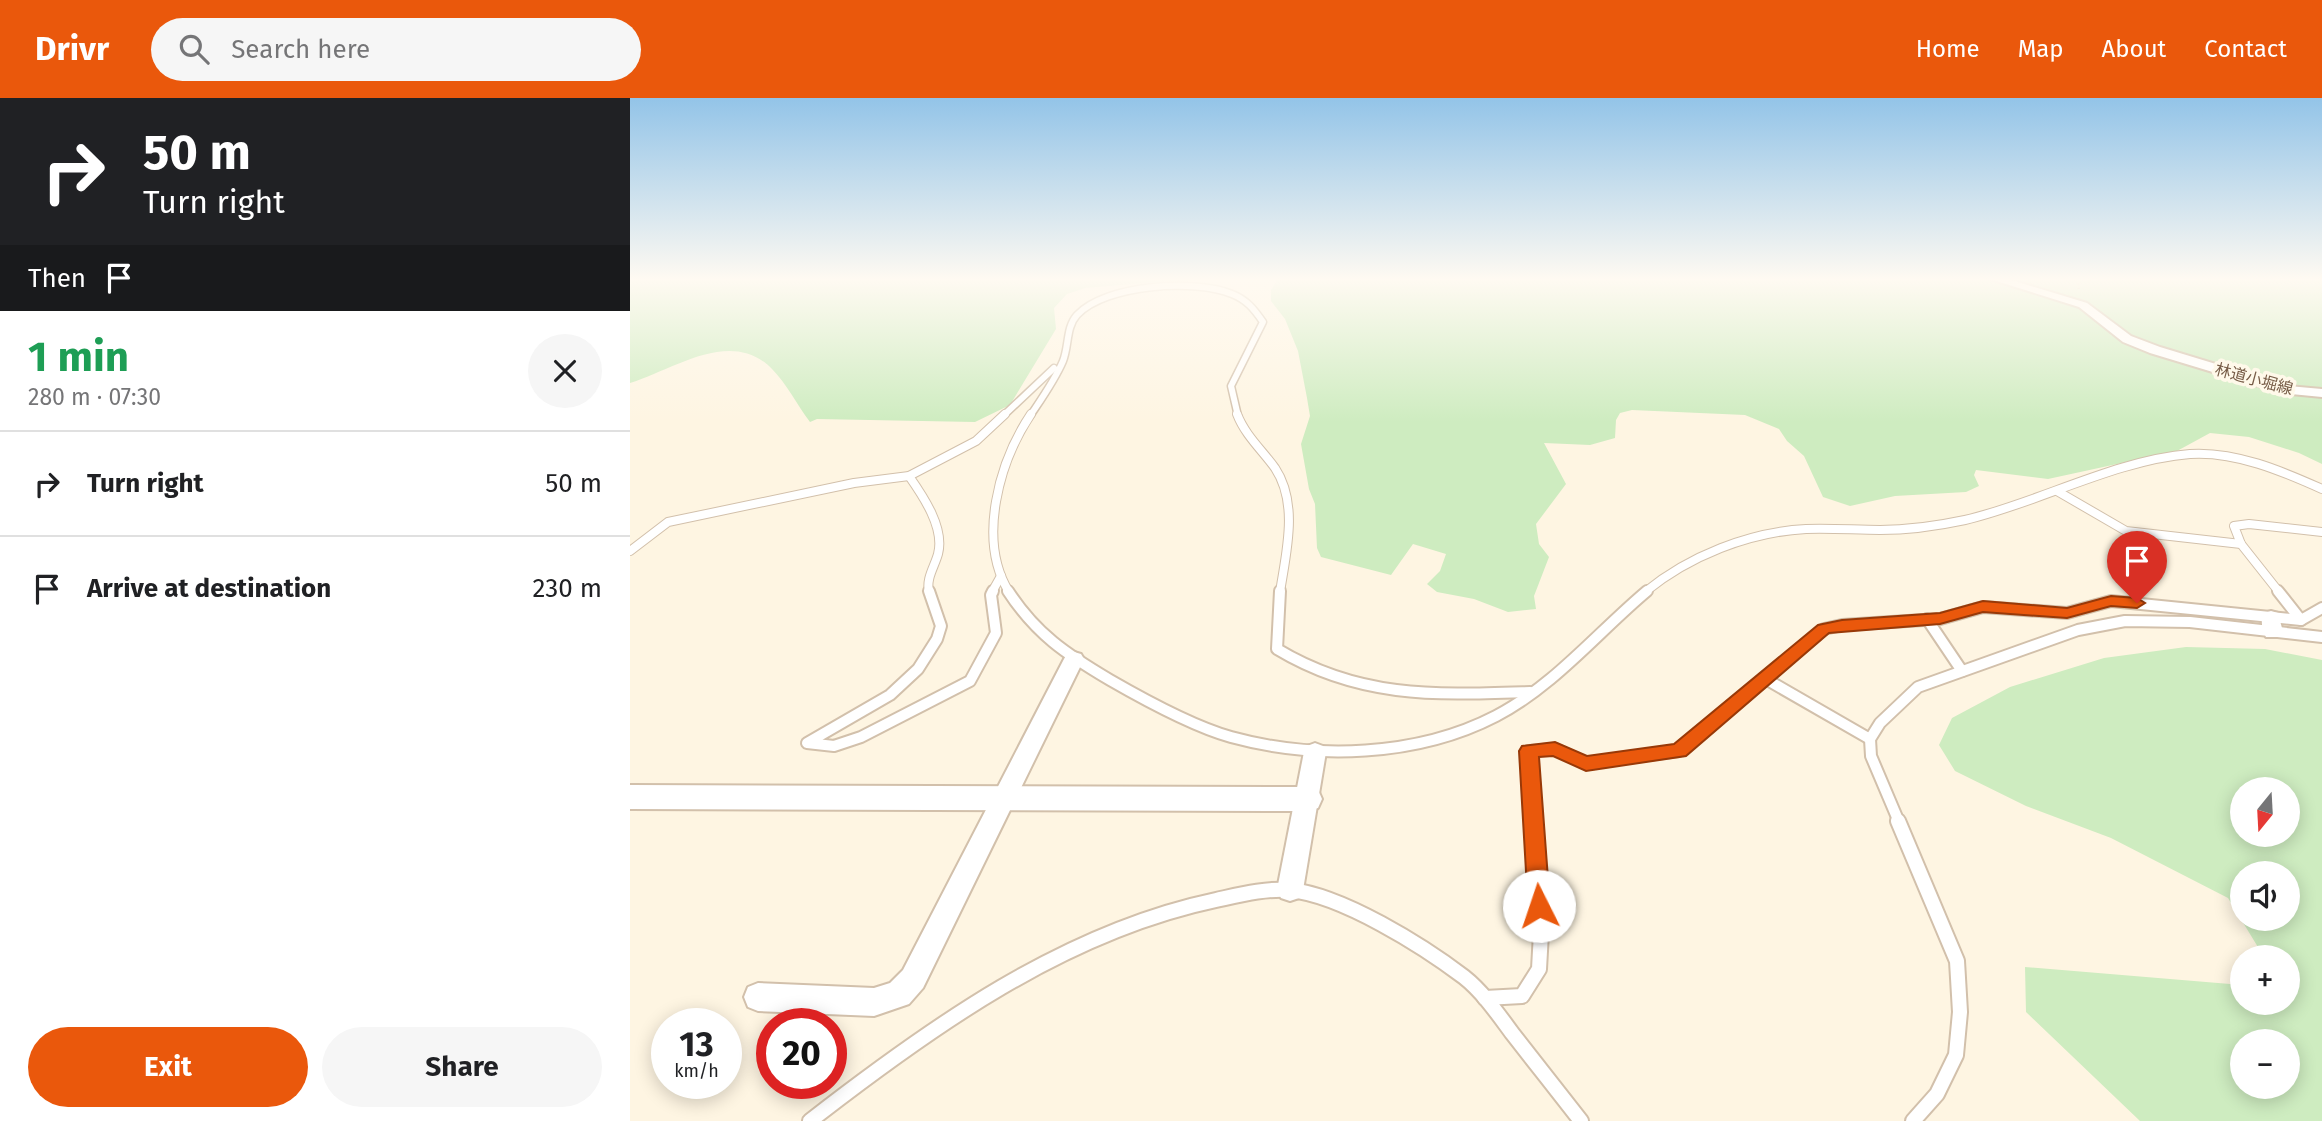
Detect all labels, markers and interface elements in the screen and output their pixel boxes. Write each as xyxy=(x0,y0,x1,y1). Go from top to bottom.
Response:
search box xyxy=(151,18,641,81)
text: Drivr xyxy=(35,29,109,69)
icon: search xyxy=(175,30,213,68)
text: Search here xyxy=(231,34,370,65)
text: Home xyxy=(1916,35,1980,63)
text: Map xyxy=(2018,35,2064,63)
text: About xyxy=(2102,35,2166,63)
text: Contact xyxy=(2204,35,2287,63)
text: 50 m xyxy=(143,123,251,182)
icon: right xyxy=(28,126,119,217)
text: Turn right xyxy=(143,183,285,221)
icon: arrive xyxy=(100,259,138,297)
text: Then xyxy=(28,263,86,294)
text: 1 min xyxy=(28,332,129,382)
button: close xyxy=(528,334,602,408)
street label: 林道小堀線 xyxy=(2213,359,2295,399)
text: 280 m · 07:30 xyxy=(28,383,161,411)
icon: right xyxy=(28,465,66,503)
text: Turn right xyxy=(87,468,204,499)
text: 50 m xyxy=(545,468,602,499)
pin xyxy=(2107,531,2167,603)
icon: arrive xyxy=(2118,542,2156,580)
icon: arrive xyxy=(28,570,66,608)
text: Arrive at destination xyxy=(87,573,331,604)
text: 230 m xyxy=(533,573,602,604)
north arrow xyxy=(2230,777,2300,847)
map controls xyxy=(2230,777,2300,1099)
button: sound xyxy=(2230,861,2300,931)
position arrow xyxy=(1502,869,1576,943)
button: + xyxy=(2230,945,2300,1015)
speed limit sign: 20 xyxy=(756,1008,847,1099)
text: 13 xyxy=(679,1023,714,1065)
button: Exit xyxy=(28,1027,308,1107)
button: Share xyxy=(322,1027,602,1107)
button: − xyxy=(2230,1029,2300,1099)
text: km/h xyxy=(674,1060,719,1082)

